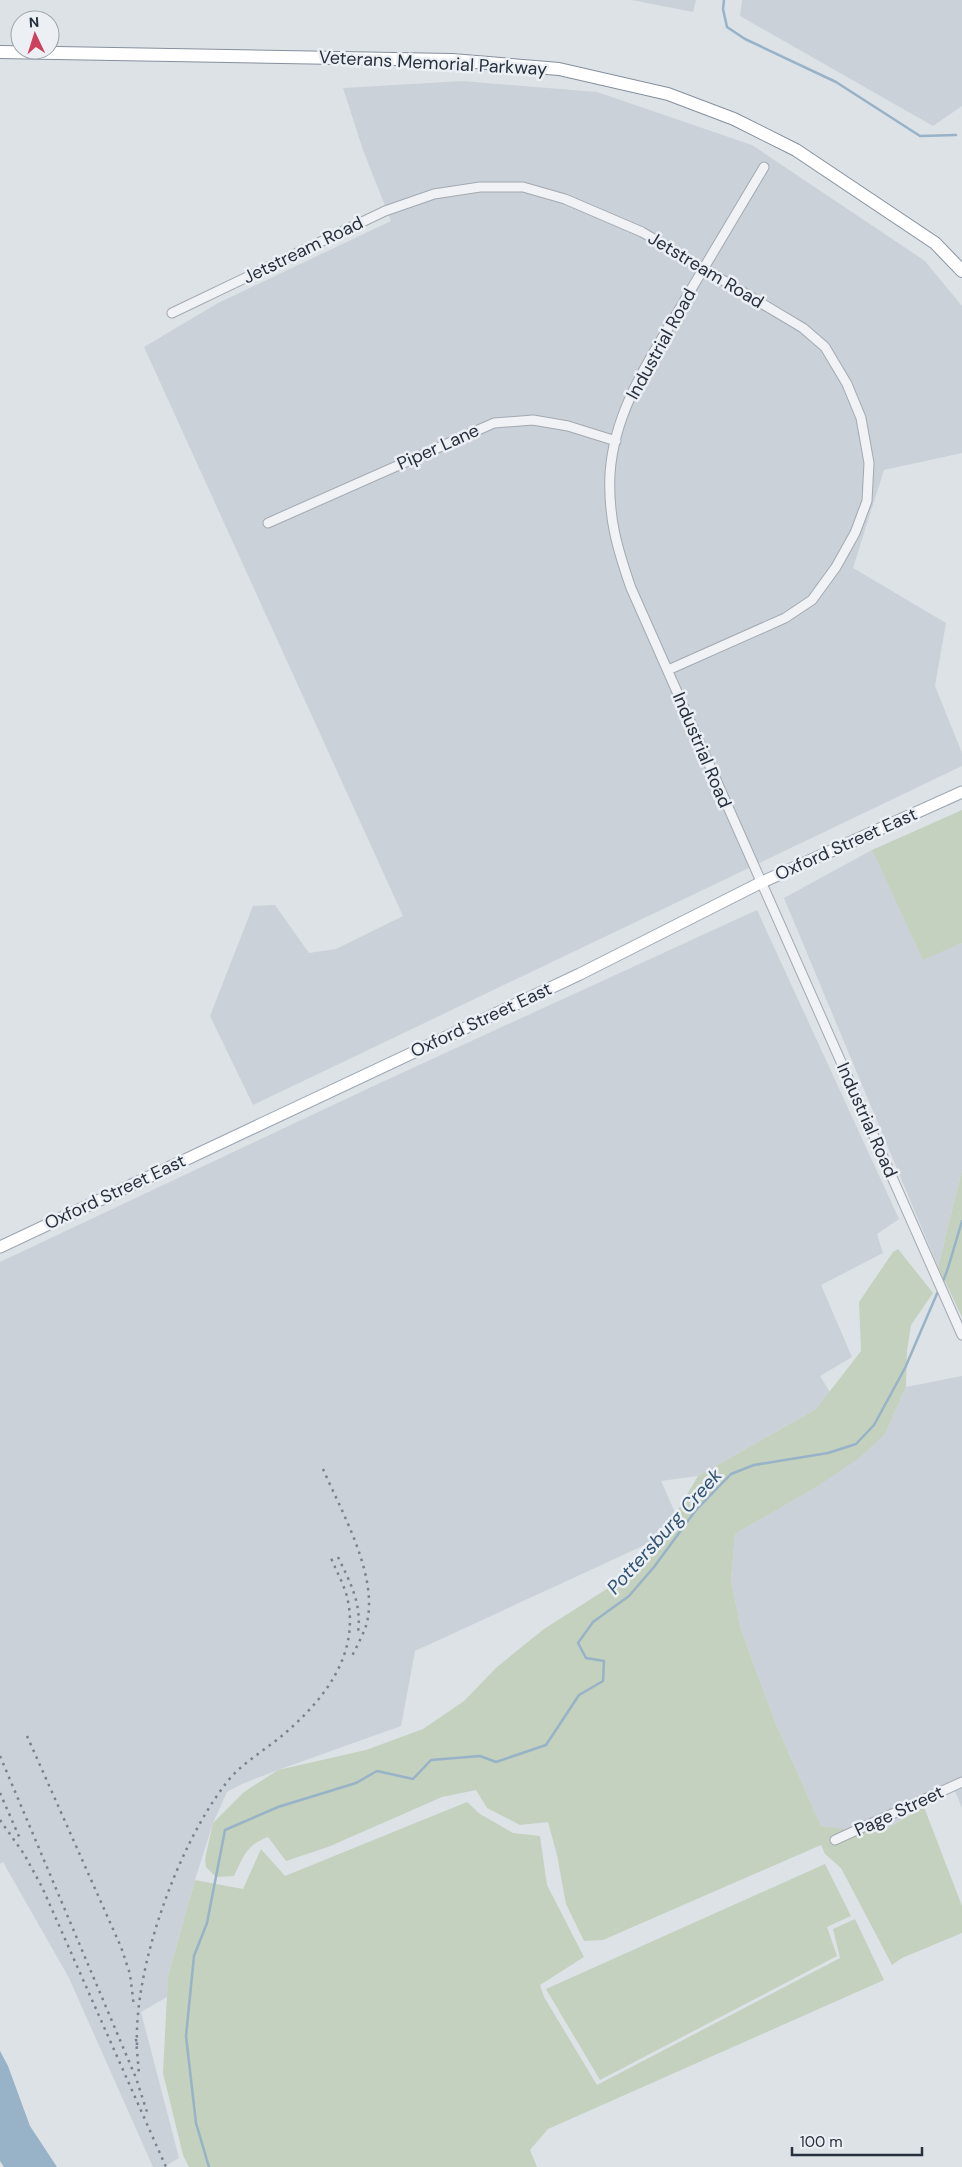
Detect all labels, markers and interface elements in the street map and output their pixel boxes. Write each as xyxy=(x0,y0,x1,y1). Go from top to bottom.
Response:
north arrow xyxy=(10,10,60,60)
text: N xyxy=(28,13,40,31)
street label: Veterans Memorial Parkway xyxy=(318,45,548,81)
street label: Jetstream Road xyxy=(239,211,367,289)
street label: Jetstream Road xyxy=(644,226,768,314)
street label: Industrial Road xyxy=(621,284,701,404)
street label: Piper Lane xyxy=(393,418,483,476)
street label: Industrial Road xyxy=(667,689,737,811)
street label: Oxford Street East xyxy=(771,802,921,886)
street label: Oxford Street East xyxy=(407,977,555,1063)
street label: Industrial Road xyxy=(831,1059,903,1181)
street label: Oxford Street East xyxy=(41,1149,189,1235)
water label: Pottersburg Creek xyxy=(601,1463,728,1600)
street label: Page Street xyxy=(851,1780,947,1842)
scale bar xyxy=(792,2124,922,2156)
text: 100 m xyxy=(800,2132,843,2152)

